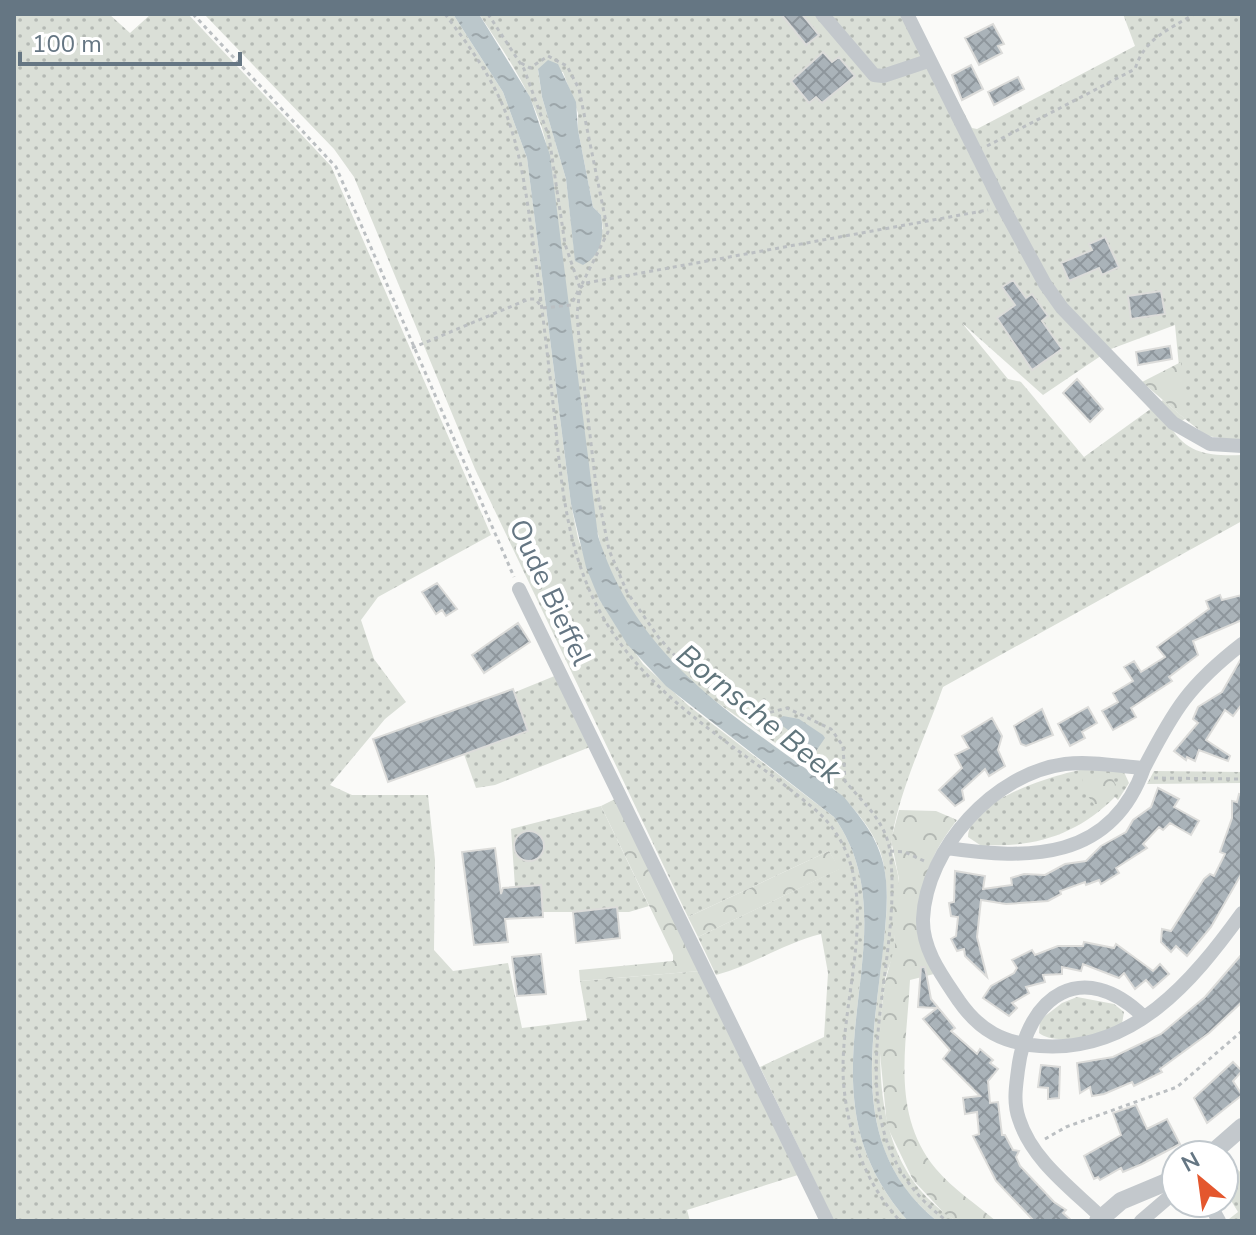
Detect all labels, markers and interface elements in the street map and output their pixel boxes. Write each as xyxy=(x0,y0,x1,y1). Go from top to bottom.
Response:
scale bar xyxy=(20,16,240,66)
text: 100 m xyxy=(32,28,102,60)
street label: Oude Bieffel xyxy=(500,513,601,672)
water label: Bornsche Beek xyxy=(668,635,850,794)
north arrow xyxy=(1160,1139,1240,1219)
text: N xyxy=(1176,1145,1205,1179)

